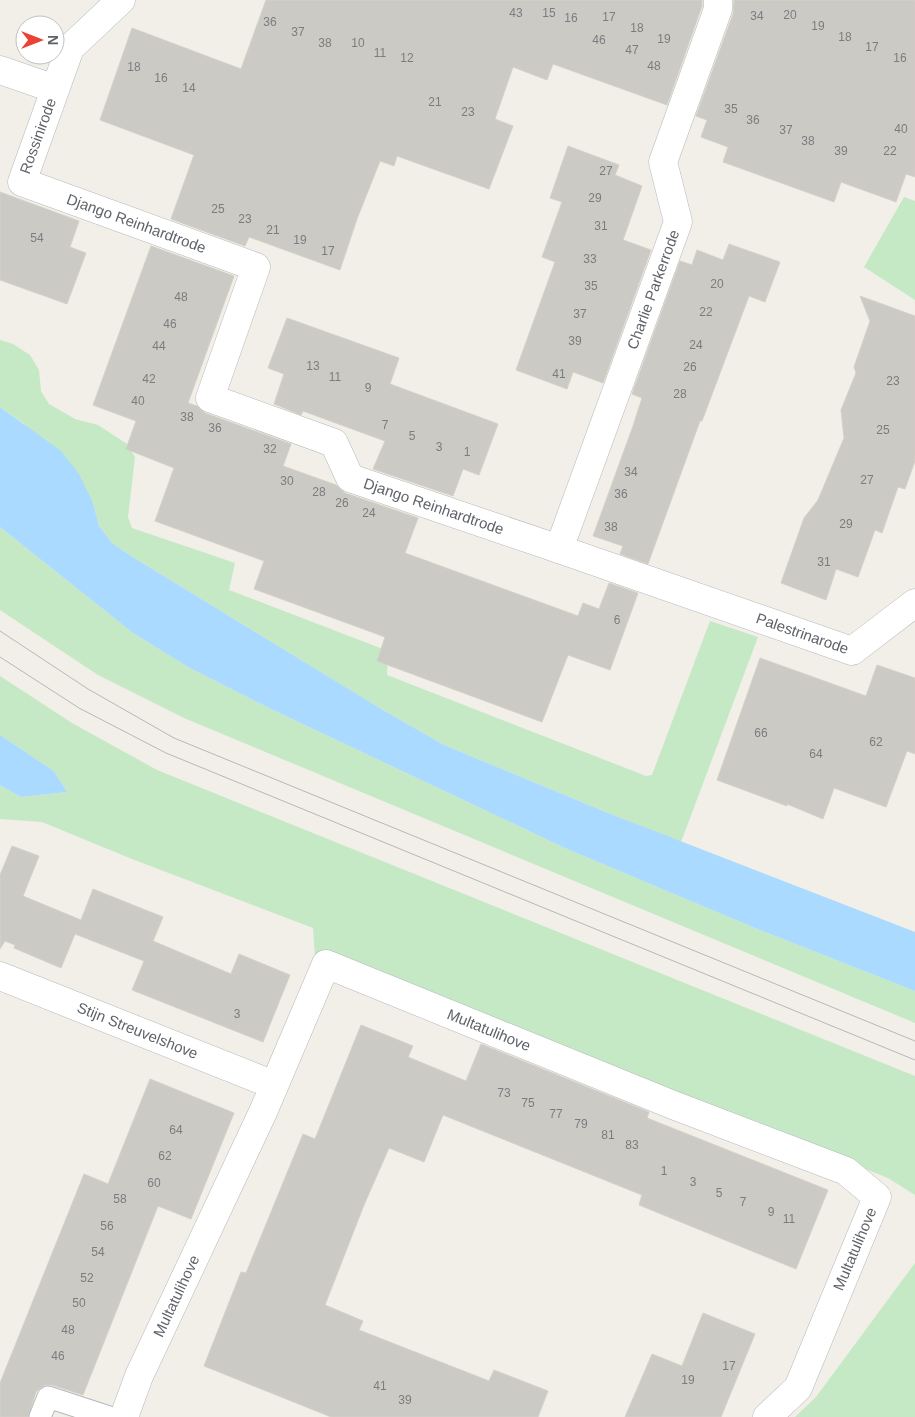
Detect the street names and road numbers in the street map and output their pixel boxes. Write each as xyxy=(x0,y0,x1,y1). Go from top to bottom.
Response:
street label: Rossinirode xyxy=(16,96,59,176)
street label: Django Reinhardtrode xyxy=(65,190,208,256)
street label: Charlie Parkerrode xyxy=(623,227,682,352)
street label: Django Reinhardtrode xyxy=(362,474,506,538)
street label: Palestrinarode xyxy=(754,609,851,657)
street label: Stijn Streuvelshove xyxy=(75,999,201,1062)
street label: Multatulihove xyxy=(445,1005,533,1054)
street label: Multatulihove xyxy=(829,1205,880,1293)
street label: Multatulihove xyxy=(150,1252,203,1339)

